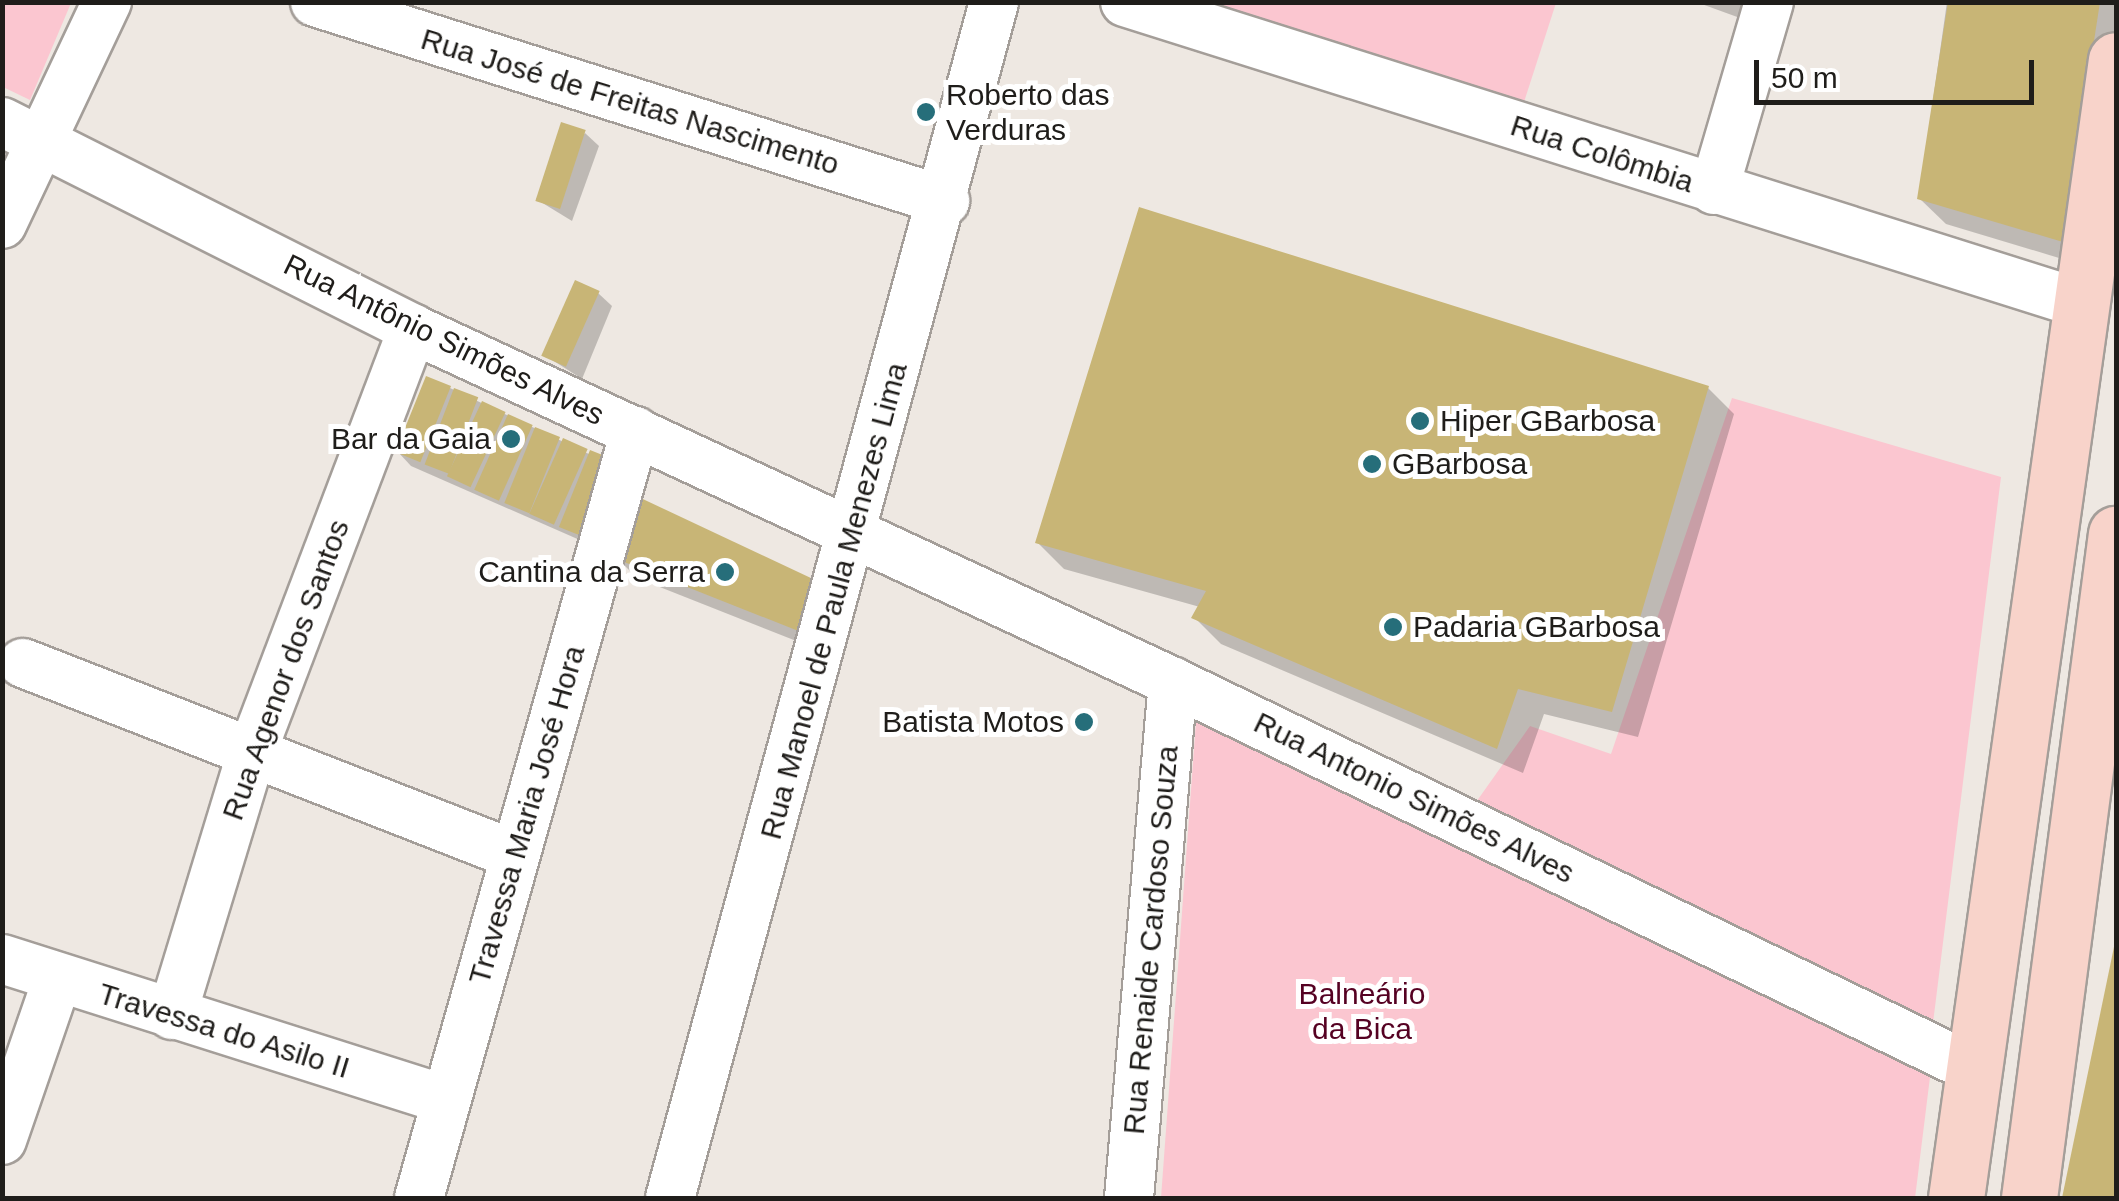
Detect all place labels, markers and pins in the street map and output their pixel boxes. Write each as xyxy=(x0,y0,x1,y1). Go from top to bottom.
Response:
place label: Roberto das Verduras xyxy=(946,77,1109,148)
marker: Roberto das Verduras xyxy=(915,101,937,123)
place label: Hiper GBarbosa xyxy=(1440,403,1655,439)
marker: Hiper GBarbosa xyxy=(1409,410,1431,432)
place label: Bar da Gaia xyxy=(331,421,491,457)
marker: Bar da Gaia xyxy=(500,428,522,450)
place label: GBarbosa xyxy=(1392,446,1527,482)
marker: GBarbosa xyxy=(1361,453,1383,475)
place label: Cantina da Serra xyxy=(478,554,705,590)
marker: Cantina da Serra xyxy=(714,561,736,583)
place label: Padaria GBarbosa xyxy=(1413,609,1660,645)
marker: Padaria GBarbosa xyxy=(1382,616,1404,638)
place label: Batista Motos xyxy=(882,704,1064,740)
marker: Batista Motos xyxy=(1073,711,1095,733)

